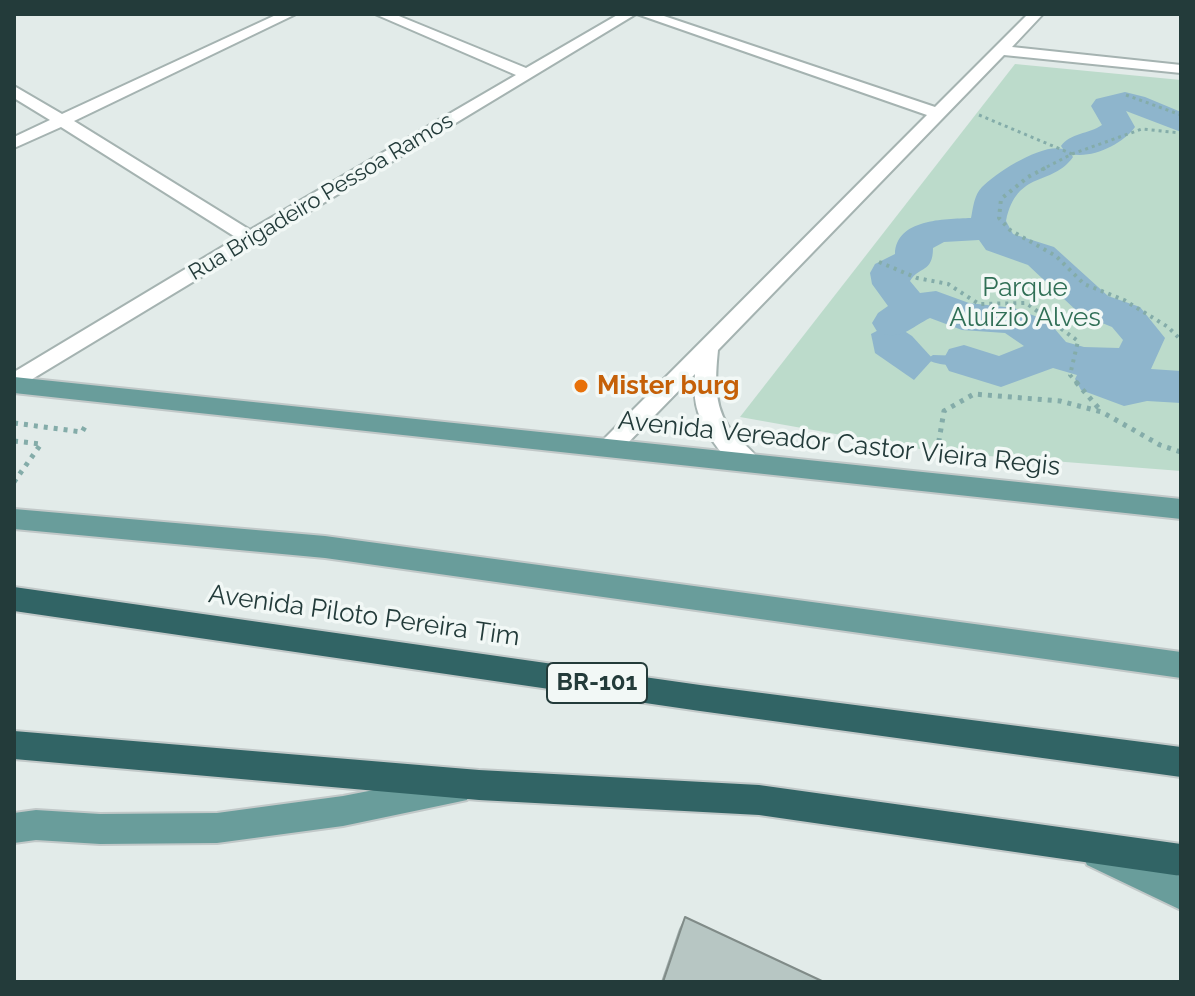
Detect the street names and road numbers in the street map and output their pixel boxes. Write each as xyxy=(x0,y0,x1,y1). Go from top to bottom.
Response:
street label: Rua Brigadeiro Pessoa Ramos xyxy=(184,108,458,286)
street label: Avenida Vereador Castor Vieira Regis xyxy=(616,405,1062,483)
street label: Avenida Piloto Pereira Tim xyxy=(206,579,522,653)
road number: BR-101 xyxy=(547,663,647,703)

